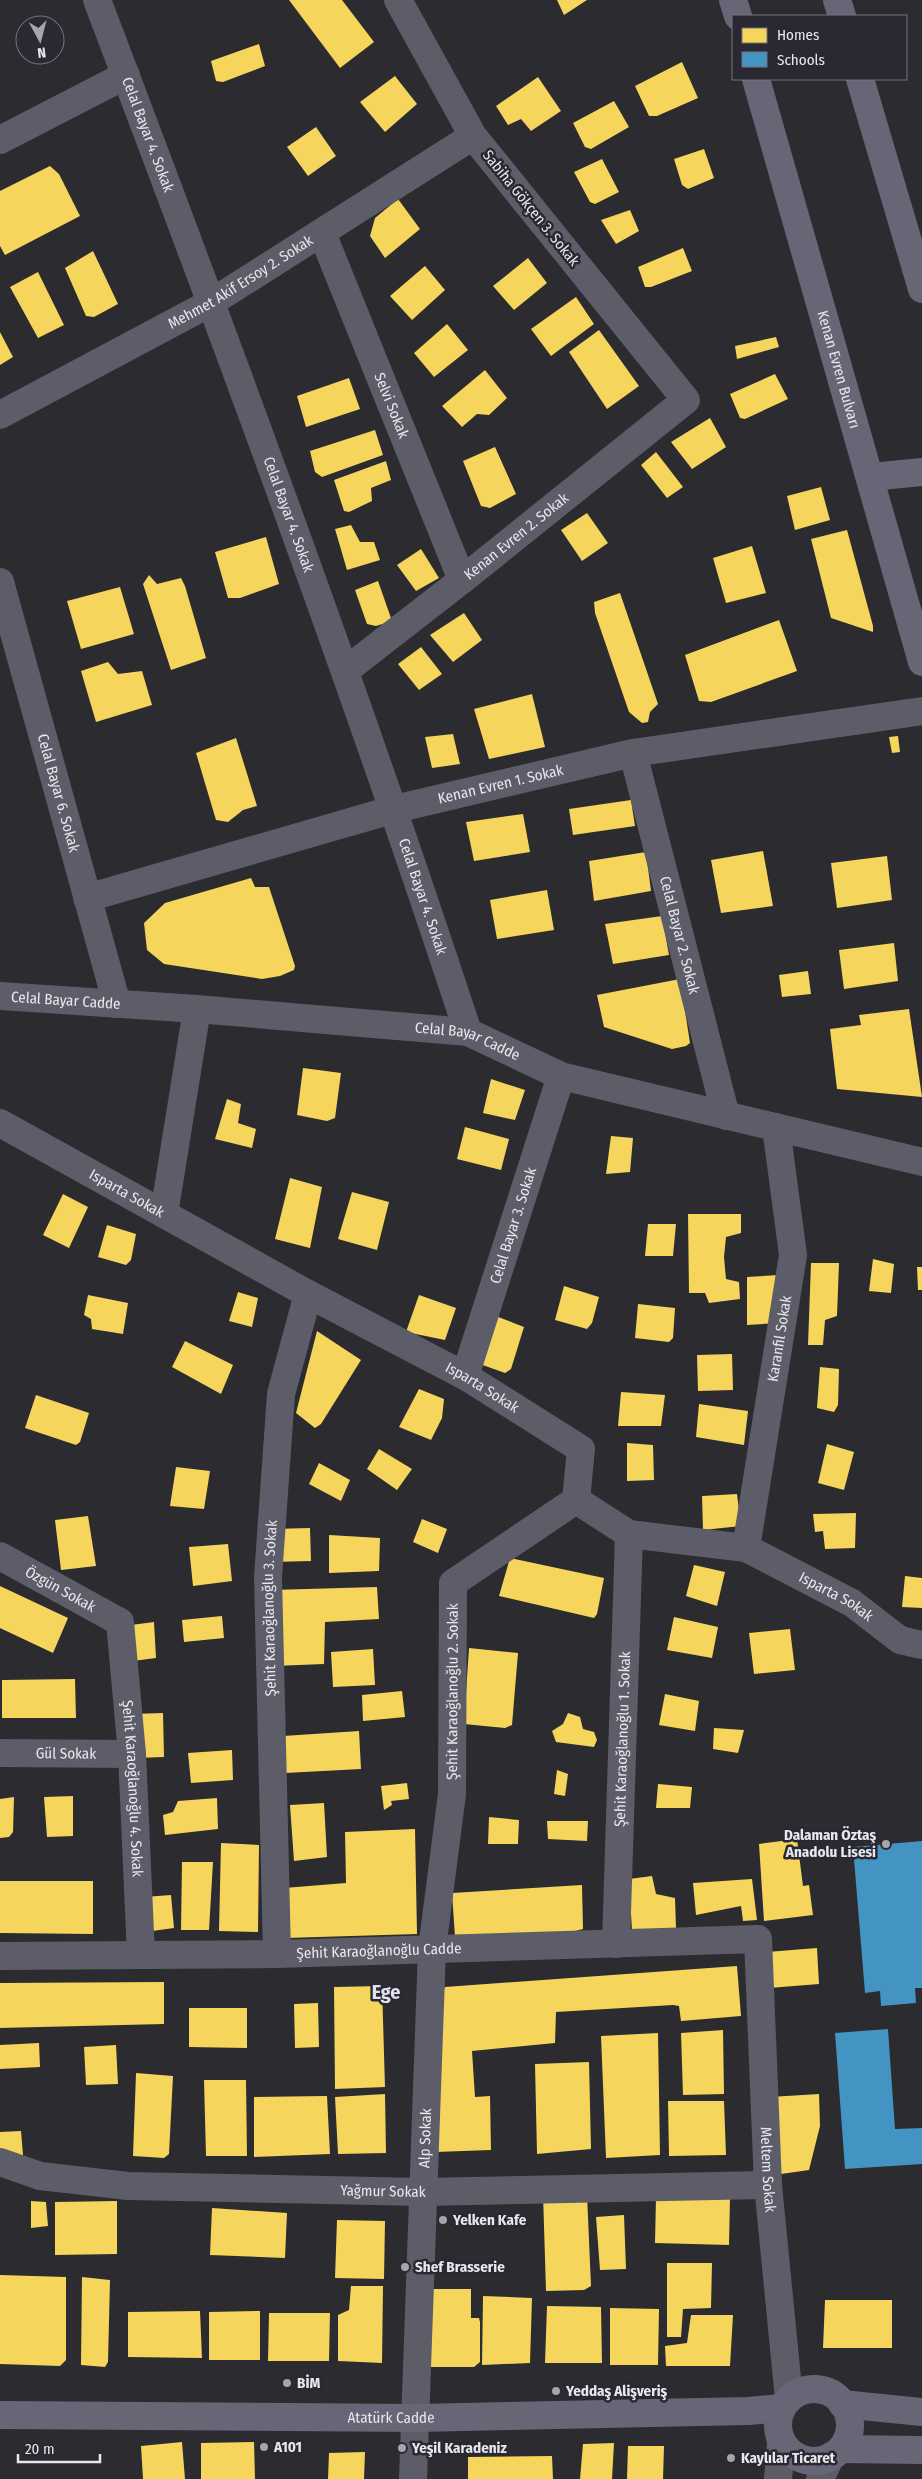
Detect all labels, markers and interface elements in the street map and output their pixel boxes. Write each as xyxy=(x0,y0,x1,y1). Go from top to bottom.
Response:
north arrow xyxy=(15,15,65,65)
legend xyxy=(732,15,907,80)
text: Homes xyxy=(777,26,819,44)
text: N xyxy=(36,43,47,61)
text: Schools xyxy=(777,51,825,69)
street label: Celal Bayar 4. Sokak xyxy=(118,75,178,195)
street label: Sabiha Gökçen 3. Sokak xyxy=(479,147,583,269)
street label: Mehmet Akif Ersoy 2. Sokak xyxy=(165,231,316,333)
street label: Kenan Evren Bulvarı xyxy=(813,308,864,430)
street label: Selvi Sokak xyxy=(370,370,413,441)
street label: Celal Bayar 4. Sokak xyxy=(259,454,318,575)
street label: Kenan Evren 2. Sokak xyxy=(461,489,572,584)
street label: Celal Bayar 6. Sokak xyxy=(34,732,83,854)
street label: Kenan Evren 1. Sokak xyxy=(436,761,565,808)
street label: Celal Bayar 4. Sokak xyxy=(395,836,451,957)
street label: Celal Bayar 2. Sokak xyxy=(656,874,703,996)
street label: Celal Bayar Cadde xyxy=(11,988,121,1013)
street label: Celal Bayar Cadde xyxy=(414,1019,523,1064)
street label: Isparta Sokak xyxy=(86,1165,167,1221)
street label: Celal Bayar 3. Sokak xyxy=(486,1165,540,1286)
street label: Karanfil Sokak xyxy=(764,1294,795,1383)
street label: Isparta Sokak xyxy=(442,1358,522,1417)
street label: Şehit Karaoğlanoğlu 3. Sokak xyxy=(259,1519,281,1697)
street label: Özgün Sokak xyxy=(22,1563,99,1616)
street label: Isparta Sokak xyxy=(796,1568,877,1625)
street label: Şehit Karaoğlanoğlu 2. Sokak xyxy=(443,1603,462,1780)
street label: Şehit Karaoğlanoğlu 1. Sokak xyxy=(611,1651,634,1827)
street label: Şehit Karaoğlanoğlu 4. Sokak xyxy=(118,1699,146,1877)
street label: Gül Sokak xyxy=(36,1744,96,1763)
place label: Dalaman Öztaş Anadolu Lisesi xyxy=(784,1826,876,1861)
marker: Dalaman Öztaş Anadolu Lisesi xyxy=(880,1838,892,1850)
street label: Şehit Karaoğlanoğlu Cadde xyxy=(296,1939,462,1962)
district label: Ege xyxy=(372,1980,400,2004)
street label: Alp Sokak xyxy=(415,2108,435,2168)
street label: Meltem Sokak xyxy=(757,2126,780,2213)
street label: Yağmur Sokak xyxy=(340,2181,426,2201)
place label: Yelken Kafe xyxy=(452,2211,527,2229)
marker: Yelken Kafe xyxy=(437,2214,449,2226)
place label: Shef Brasserie xyxy=(415,2258,505,2276)
marker: Shef Brasserie xyxy=(399,2261,411,2273)
place label: BİM xyxy=(297,2374,320,2392)
marker: BİM xyxy=(281,2377,293,2389)
place label: Yeddaş Alişveriş xyxy=(565,2382,668,2401)
marker: Yeddaş Alişveriş xyxy=(550,2385,562,2397)
street label: Atatürk Cadde xyxy=(347,2409,435,2427)
scale bar xyxy=(18,2432,100,2464)
place label: A101 xyxy=(273,2438,302,2456)
place label: Yeşil Karadeniz xyxy=(411,2439,507,2458)
text: 20 m xyxy=(25,2440,55,2458)
marker: A101 xyxy=(258,2441,270,2453)
marker: Yeşil Karadeniz xyxy=(396,2442,408,2454)
place label: Kaylılar Ticaret xyxy=(741,2449,836,2467)
marker: Kaylılar Ticaret xyxy=(725,2452,737,2464)

